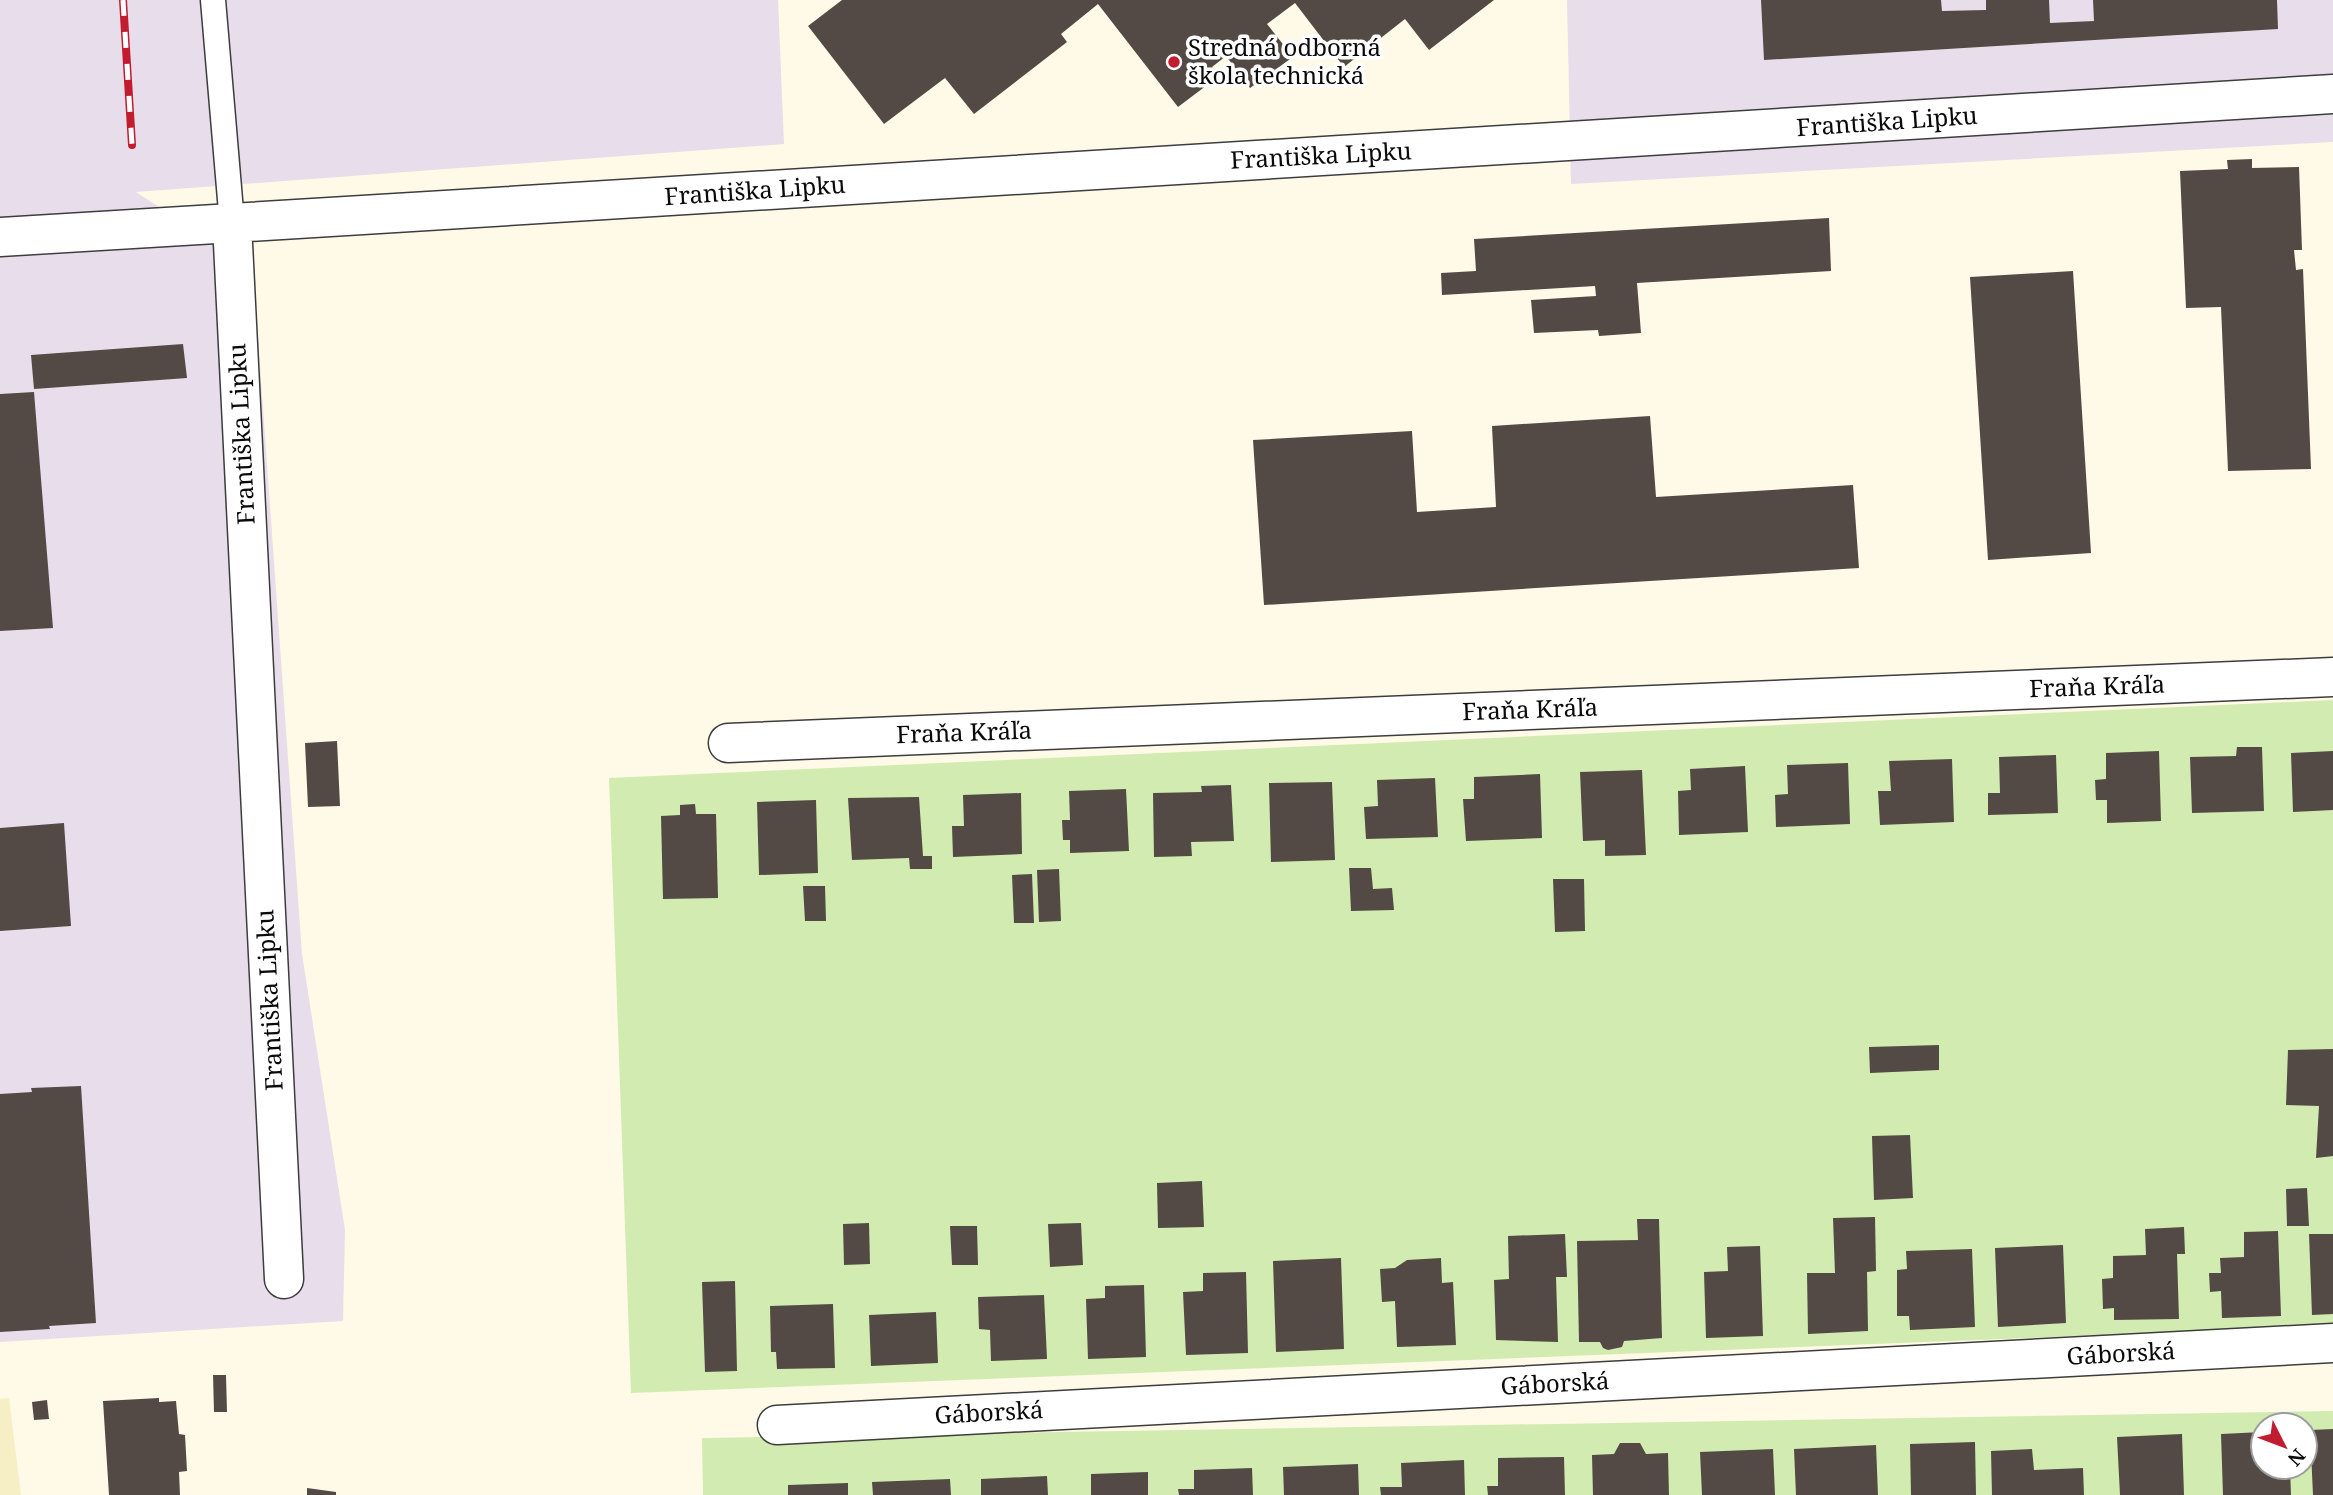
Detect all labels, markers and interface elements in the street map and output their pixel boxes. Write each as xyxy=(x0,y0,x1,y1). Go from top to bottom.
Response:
place label: Stredná odborná škola technická xyxy=(1188,30,1381,91)
marker: Stredná odborná škola technická xyxy=(1166,54,1182,70)
street label: Františka Lipku xyxy=(1795,98,1979,143)
street label: Františka Lipku xyxy=(1229,133,1412,176)
street label: Františka Lipku xyxy=(663,167,847,212)
street label: Františka Lipku xyxy=(219,343,262,526)
street label: Fraňa Kráľa xyxy=(2028,667,2165,704)
street label: Fraňa Kráľa xyxy=(1461,690,1598,727)
street label: Fraňa Kráľa xyxy=(895,713,1032,750)
street label: Františka Lipku xyxy=(247,909,290,1092)
street label: Gáborská xyxy=(2066,1333,2176,1372)
street label: Gáborská xyxy=(1500,1363,1610,1402)
street label: Gáborská xyxy=(934,1392,1044,1431)
north arrow xyxy=(2249,1411,2319,1481)
text: N xyxy=(2282,1443,2311,1472)

